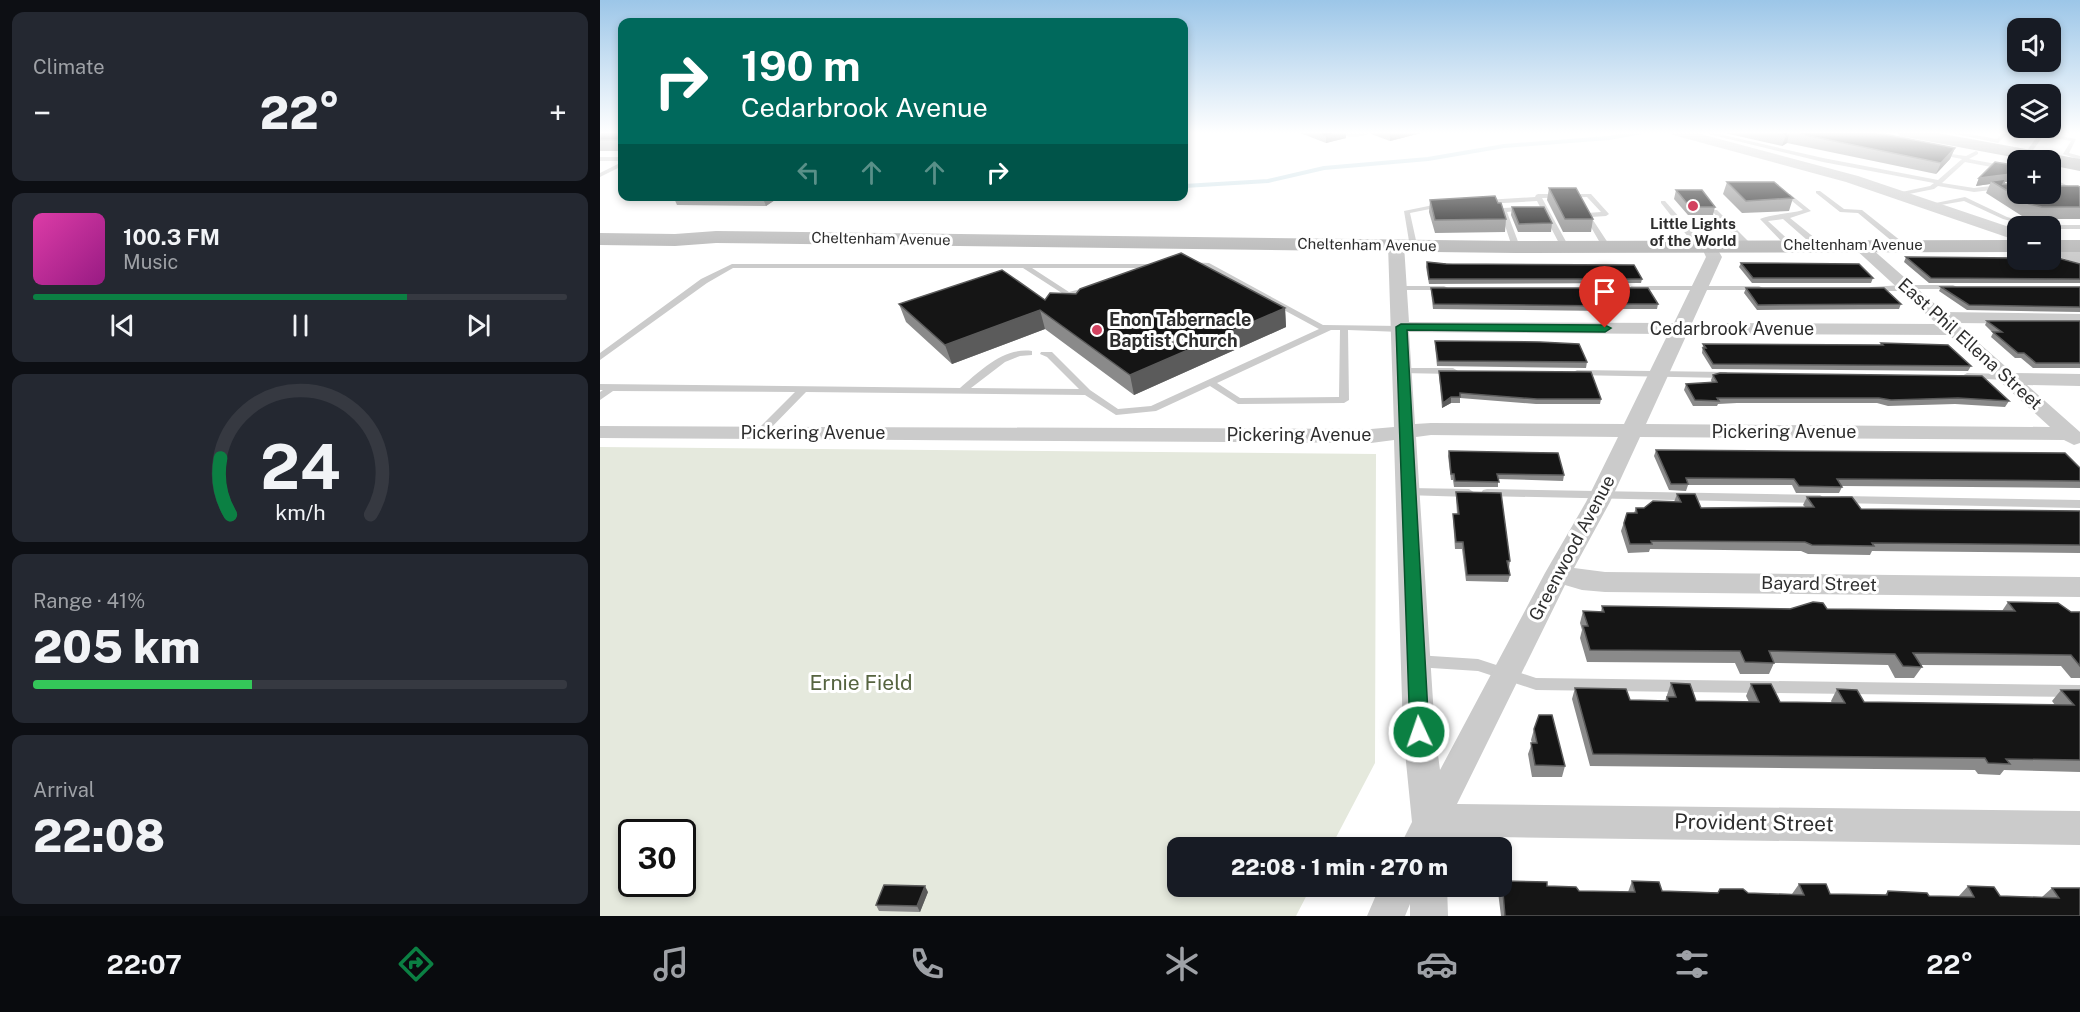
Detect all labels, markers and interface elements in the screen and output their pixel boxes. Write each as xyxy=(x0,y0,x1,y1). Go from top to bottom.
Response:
map controls xyxy=(2007,18,2061,270)
button: sound xyxy=(2007,18,2061,72)
text: 190 m xyxy=(741,41,861,90)
icon: right xyxy=(642,42,720,120)
text: Climate xyxy=(33,55,105,79)
button: layers xyxy=(2007,84,2061,138)
text: 22° xyxy=(260,86,340,139)
text: Cedarbrook Avenue xyxy=(741,91,988,123)
text: − xyxy=(33,94,51,132)
text: + xyxy=(549,94,567,132)
button: + xyxy=(2007,150,2061,204)
icon: left xyxy=(792,156,825,189)
icon: ahead xyxy=(855,156,888,189)
icon: ahead xyxy=(918,156,951,189)
icon: right xyxy=(981,156,1014,189)
marker: Little Lights of the World xyxy=(1686,199,1700,213)
place label: Little Lights of the World xyxy=(1650,215,1736,249)
button: − xyxy=(2007,216,2061,270)
text: 100.3 FM xyxy=(123,224,220,250)
street label: Cheltenham Avenue xyxy=(811,229,951,248)
street label: Cheltenham Avenue xyxy=(1297,235,1437,254)
street label: Cheltenham Avenue xyxy=(1783,236,1923,253)
text: Music xyxy=(123,250,178,274)
pin xyxy=(1579,266,1630,328)
street label: East Phil Ellena Street xyxy=(1894,274,2046,414)
icon: arrive xyxy=(1588,275,1621,308)
icon: previous xyxy=(106,309,139,342)
icon: pause xyxy=(284,309,317,342)
icon: next xyxy=(462,309,495,342)
place label: Enon Tabernacle Baptist Church xyxy=(1109,309,1251,351)
street label: Cedarbrook Avenue xyxy=(1650,318,1814,339)
marker: Enon Tabernacle Baptist Church xyxy=(1090,323,1104,337)
street label: Pickering Avenue xyxy=(1712,421,1856,442)
street label: Pickering Avenue xyxy=(741,422,885,443)
street label: Pickering Avenue xyxy=(1227,424,1371,445)
text: 24 xyxy=(260,430,340,503)
street label: Greenwood Avenue xyxy=(1524,471,1619,624)
text: km/h xyxy=(275,500,325,525)
street label: Bayard Street xyxy=(1761,572,1877,595)
text: Range · 41% xyxy=(33,589,145,613)
text: 205 km xyxy=(33,620,200,673)
park label: Ernie Field xyxy=(809,670,913,695)
position arrow xyxy=(1387,700,1451,764)
text: Arrival xyxy=(33,778,95,802)
text: 22:08 xyxy=(33,809,165,862)
street label: Provident Street xyxy=(1674,809,1834,836)
speed limit sign: 30 xyxy=(618,819,696,897)
text: 22:08 · 1 min · 270 m xyxy=(1231,854,1448,880)
icon: directions xyxy=(395,943,437,985)
icon: music xyxy=(650,943,692,985)
icon: phone xyxy=(906,943,948,985)
icon: climate xyxy=(1161,943,1203,985)
icon: car xyxy=(1416,943,1458,985)
icon: filters xyxy=(1671,943,1713,985)
text: 22:07 xyxy=(107,948,182,980)
text: 22° xyxy=(1926,948,1973,980)

